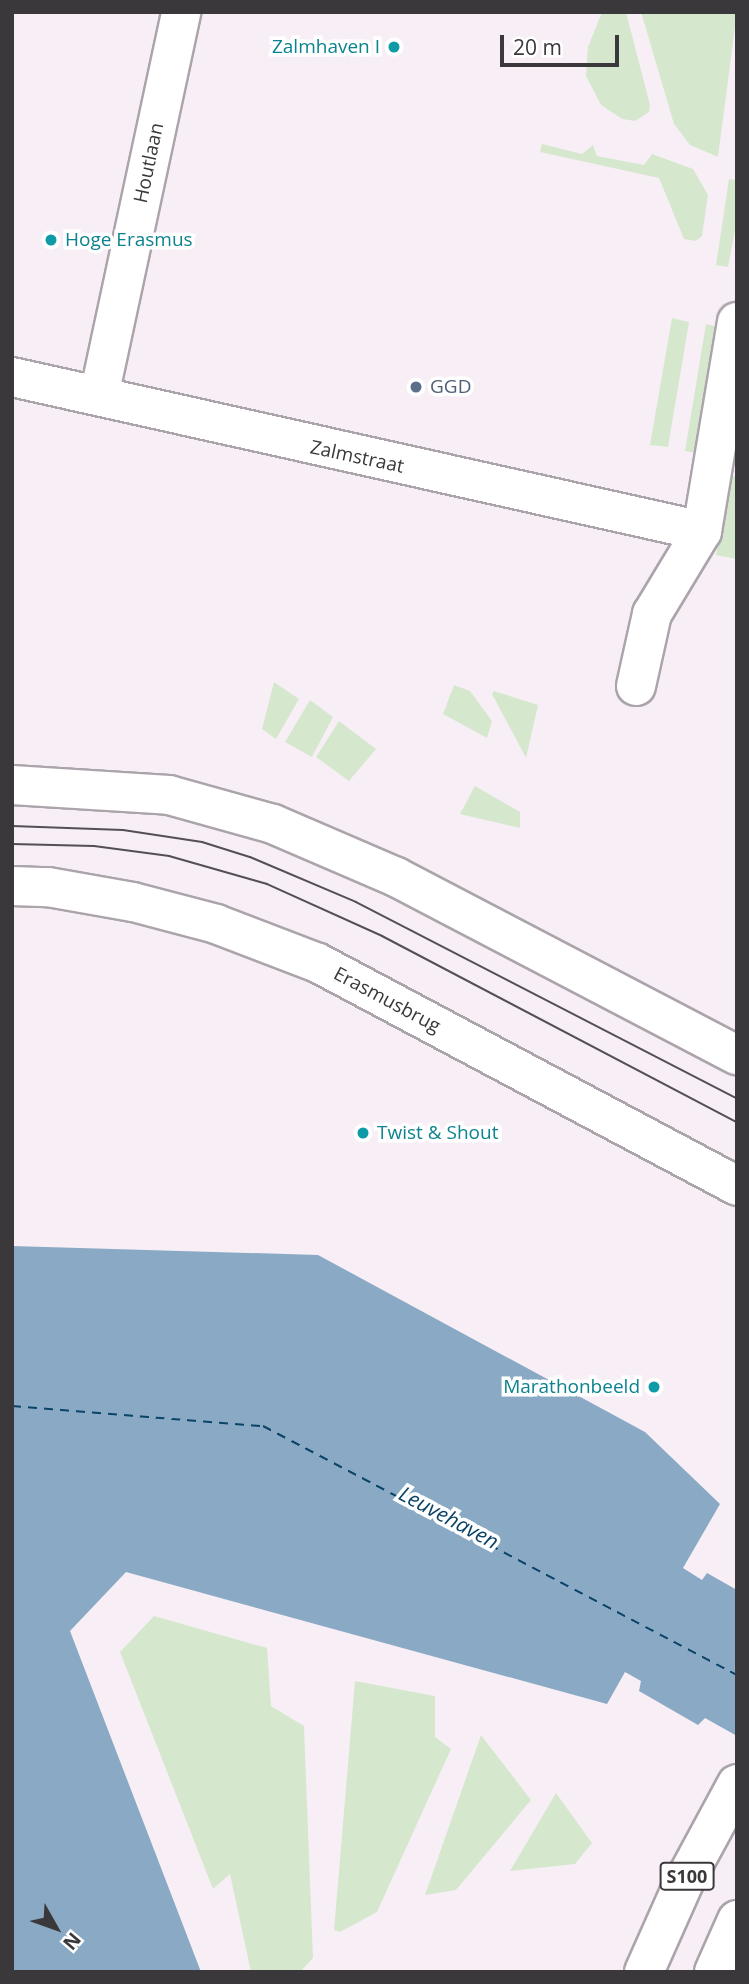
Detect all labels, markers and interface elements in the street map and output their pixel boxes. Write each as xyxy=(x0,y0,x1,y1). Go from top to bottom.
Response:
scale bar xyxy=(504,21,623,65)
text: 20 m xyxy=(513,33,562,61)
place label: Zalmhaven I xyxy=(272,36,380,58)
marker: Zalmhaven I xyxy=(386,39,402,55)
street label: Houtlaan xyxy=(129,121,169,205)
place label: Hoge Erasmus xyxy=(65,229,193,251)
marker: Hoge Erasmus xyxy=(43,232,59,248)
place label: GGD xyxy=(430,376,471,398)
marker: GGD xyxy=(408,379,424,395)
street label: Zalmstraat xyxy=(308,436,406,478)
street label: Erasmusbrug xyxy=(330,962,444,1038)
place label: Twist & Shout xyxy=(377,1122,498,1144)
marker: Twist & Shout xyxy=(355,1125,371,1141)
place label: Marathonbeeld xyxy=(503,1376,640,1398)
marker: Marathonbeeld xyxy=(646,1379,662,1395)
water label: Leuvehaven xyxy=(395,1480,503,1554)
road number: S100 xyxy=(659,1862,715,1890)
north arrow xyxy=(21,1893,91,1963)
text: N xyxy=(57,1927,87,1956)

